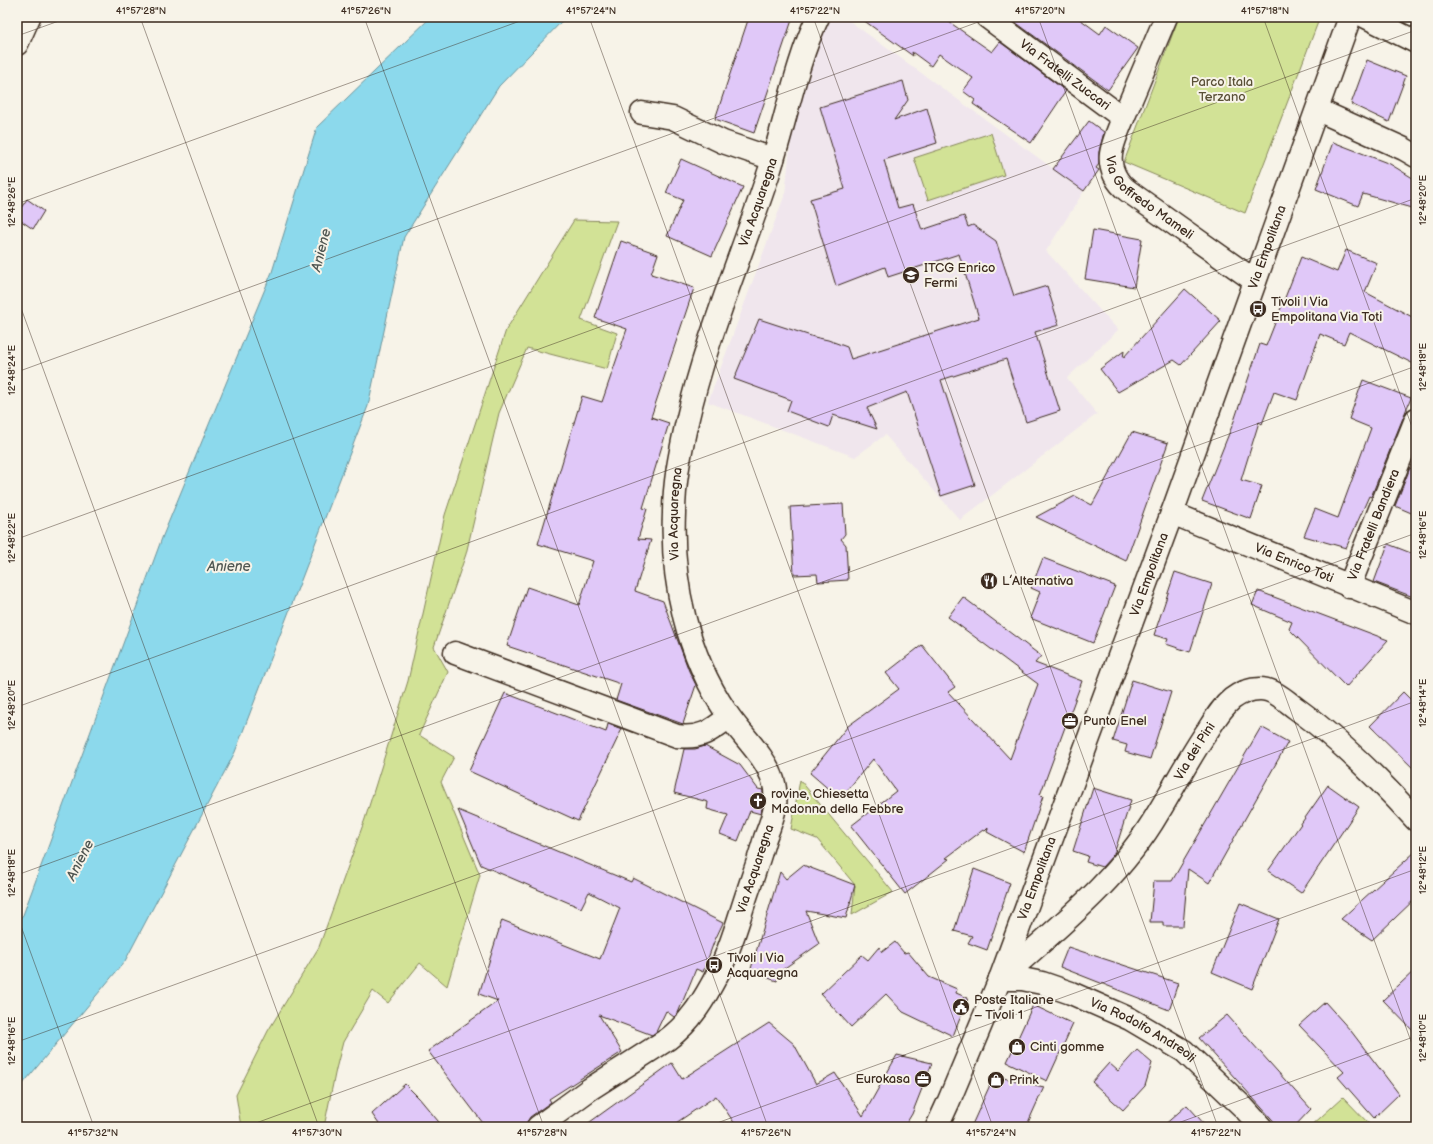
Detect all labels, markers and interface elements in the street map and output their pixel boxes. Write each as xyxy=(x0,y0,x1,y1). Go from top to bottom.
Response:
text: 41°57'28"N xyxy=(116,5,166,17)
text: 41°57'26"N xyxy=(341,5,391,17)
text: 41°57'24"N xyxy=(566,5,616,17)
text: 41°57'22"N xyxy=(790,5,840,17)
text: 41°57'20"N xyxy=(1015,5,1065,17)
text: 41°57'18"N xyxy=(1241,5,1289,17)
street label: Via Fratelli Zuccari xyxy=(1016,36,1113,114)
park label: Parco Itala Terzano xyxy=(1191,74,1253,105)
street label: Via Goffredo Mameli xyxy=(1103,155,1197,243)
street label: Via Acquaregna xyxy=(736,156,781,249)
text: 12°48'20"E xyxy=(1417,174,1429,225)
text: 12°48'26"E xyxy=(6,176,18,227)
street label: Via Empolitana xyxy=(1245,203,1290,291)
water label: Aniene xyxy=(307,227,335,274)
place label: ITCG Enrico Fermi xyxy=(924,260,995,291)
school or university icon: ITCG Enrico Fermi xyxy=(901,265,921,285)
place label: Tivoli | Via Empolitana Via Toti xyxy=(1271,294,1382,325)
bus stop icon: Tivoli | Via Empolitana Via Toti xyxy=(1248,299,1268,319)
text: 12°48'18"E xyxy=(1417,342,1429,391)
text: 12°48'24"E xyxy=(6,344,18,395)
street label: Via Acquaregna xyxy=(666,466,686,561)
street label: Via Fratelli Bandiera xyxy=(1344,467,1403,583)
text: 12°48'16"E xyxy=(1417,510,1429,559)
text: 12°48'22"E xyxy=(6,512,18,563)
street label: Via Empolitana xyxy=(1127,531,1172,619)
street label: Via Enrico Toti xyxy=(1252,540,1336,586)
water label: Aniene xyxy=(206,558,251,575)
restaurant icon: L’Alternativa xyxy=(979,571,999,591)
place label: L’Alternativa xyxy=(1002,573,1073,589)
text: 12°48'14"E xyxy=(1417,678,1429,727)
text: 12°48'20"E xyxy=(6,679,18,730)
office icon: Punto Enel xyxy=(1060,711,1080,731)
place label: Punto Enel xyxy=(1083,713,1147,729)
street label: Via dei Pini xyxy=(1171,719,1219,783)
place label: rovine, Chiesetta Madonna della Febbre xyxy=(771,786,904,817)
church icon: rovine, Chiesetta Madonna della Febbre xyxy=(748,791,768,811)
street label: Via Acquaregna xyxy=(733,822,778,916)
street label: Via Empolitana xyxy=(1014,835,1060,922)
water label: Aniene xyxy=(62,837,97,884)
text: 12°48'12"E xyxy=(1417,845,1429,894)
text: 12°48'18"E xyxy=(6,848,18,897)
place label: Tivoli | Via Acquaregna xyxy=(727,950,798,981)
bus stop icon: Tivoli | Via Acquaregna xyxy=(704,955,724,975)
place label: Poste Italiane – Tivoli 1 xyxy=(974,992,1054,1023)
street label: Via Rodolfo Andreoli xyxy=(1087,994,1199,1066)
public building icon: Poste Italiane – Tivoli 1 xyxy=(951,997,971,1017)
text: 12°48'10"E xyxy=(1417,1013,1429,1062)
text: 12°48'16"E xyxy=(6,1016,18,1065)
shop icon: Cinti gomme xyxy=(1007,1037,1027,1057)
place label: Cinti gomme xyxy=(1030,1039,1105,1055)
office icon: Eurokasa xyxy=(913,1069,933,1089)
shop icon: Prink xyxy=(986,1070,1006,1090)
place label: Eurokasa xyxy=(855,1071,910,1087)
place label: Prink xyxy=(1009,1072,1039,1088)
text: 41°57'32"N xyxy=(68,1127,118,1139)
text: 41°57'30"N xyxy=(292,1127,342,1139)
text: 41°57'28"N xyxy=(517,1127,567,1139)
text: 41°57'26"N xyxy=(741,1127,791,1139)
text: 41°57'24"N xyxy=(966,1127,1016,1139)
text: 41°57'22"N xyxy=(1191,1127,1241,1139)

